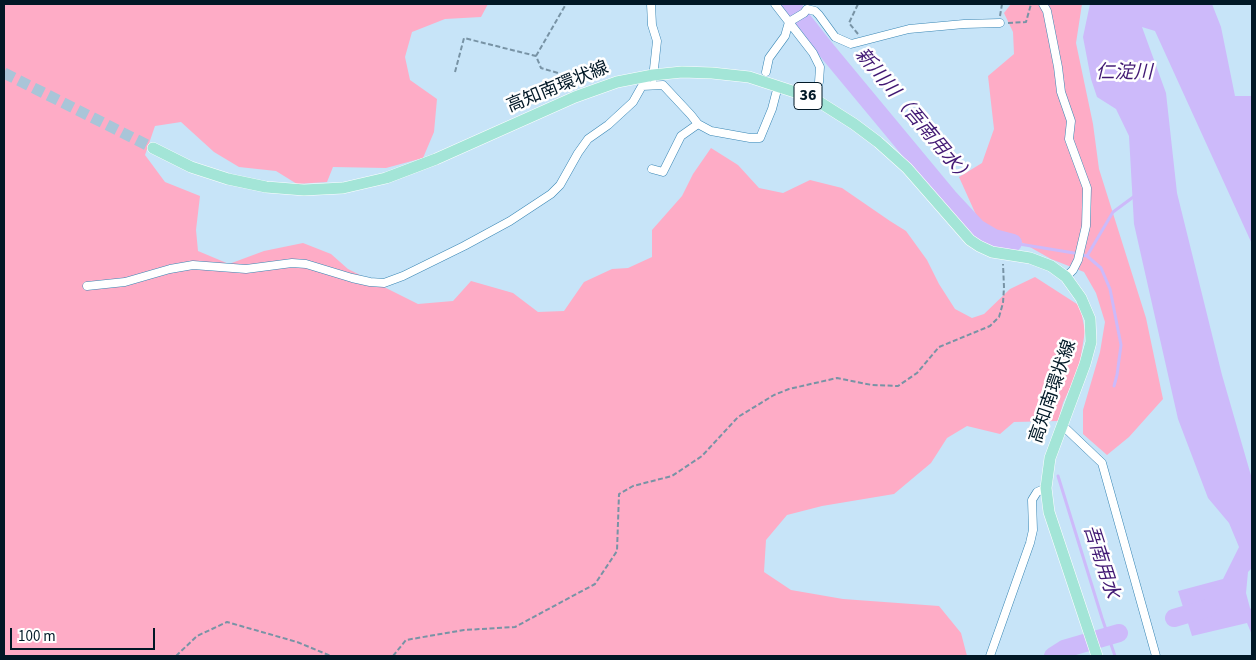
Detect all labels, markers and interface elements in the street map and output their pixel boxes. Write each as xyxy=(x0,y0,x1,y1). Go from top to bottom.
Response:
water label: 新川川（吾南用水） xyxy=(849,44,977,190)
street label: 高知南環状線 xyxy=(504,58,612,118)
water label: 仁淀川 xyxy=(1096,63,1152,85)
road number: 36 xyxy=(794,82,822,110)
street label: 高知南環状線 xyxy=(1026,337,1082,447)
water label: 吾南用水 xyxy=(1077,522,1123,602)
scale bar xyxy=(12,618,158,650)
text: 100 m xyxy=(18,626,56,647)

